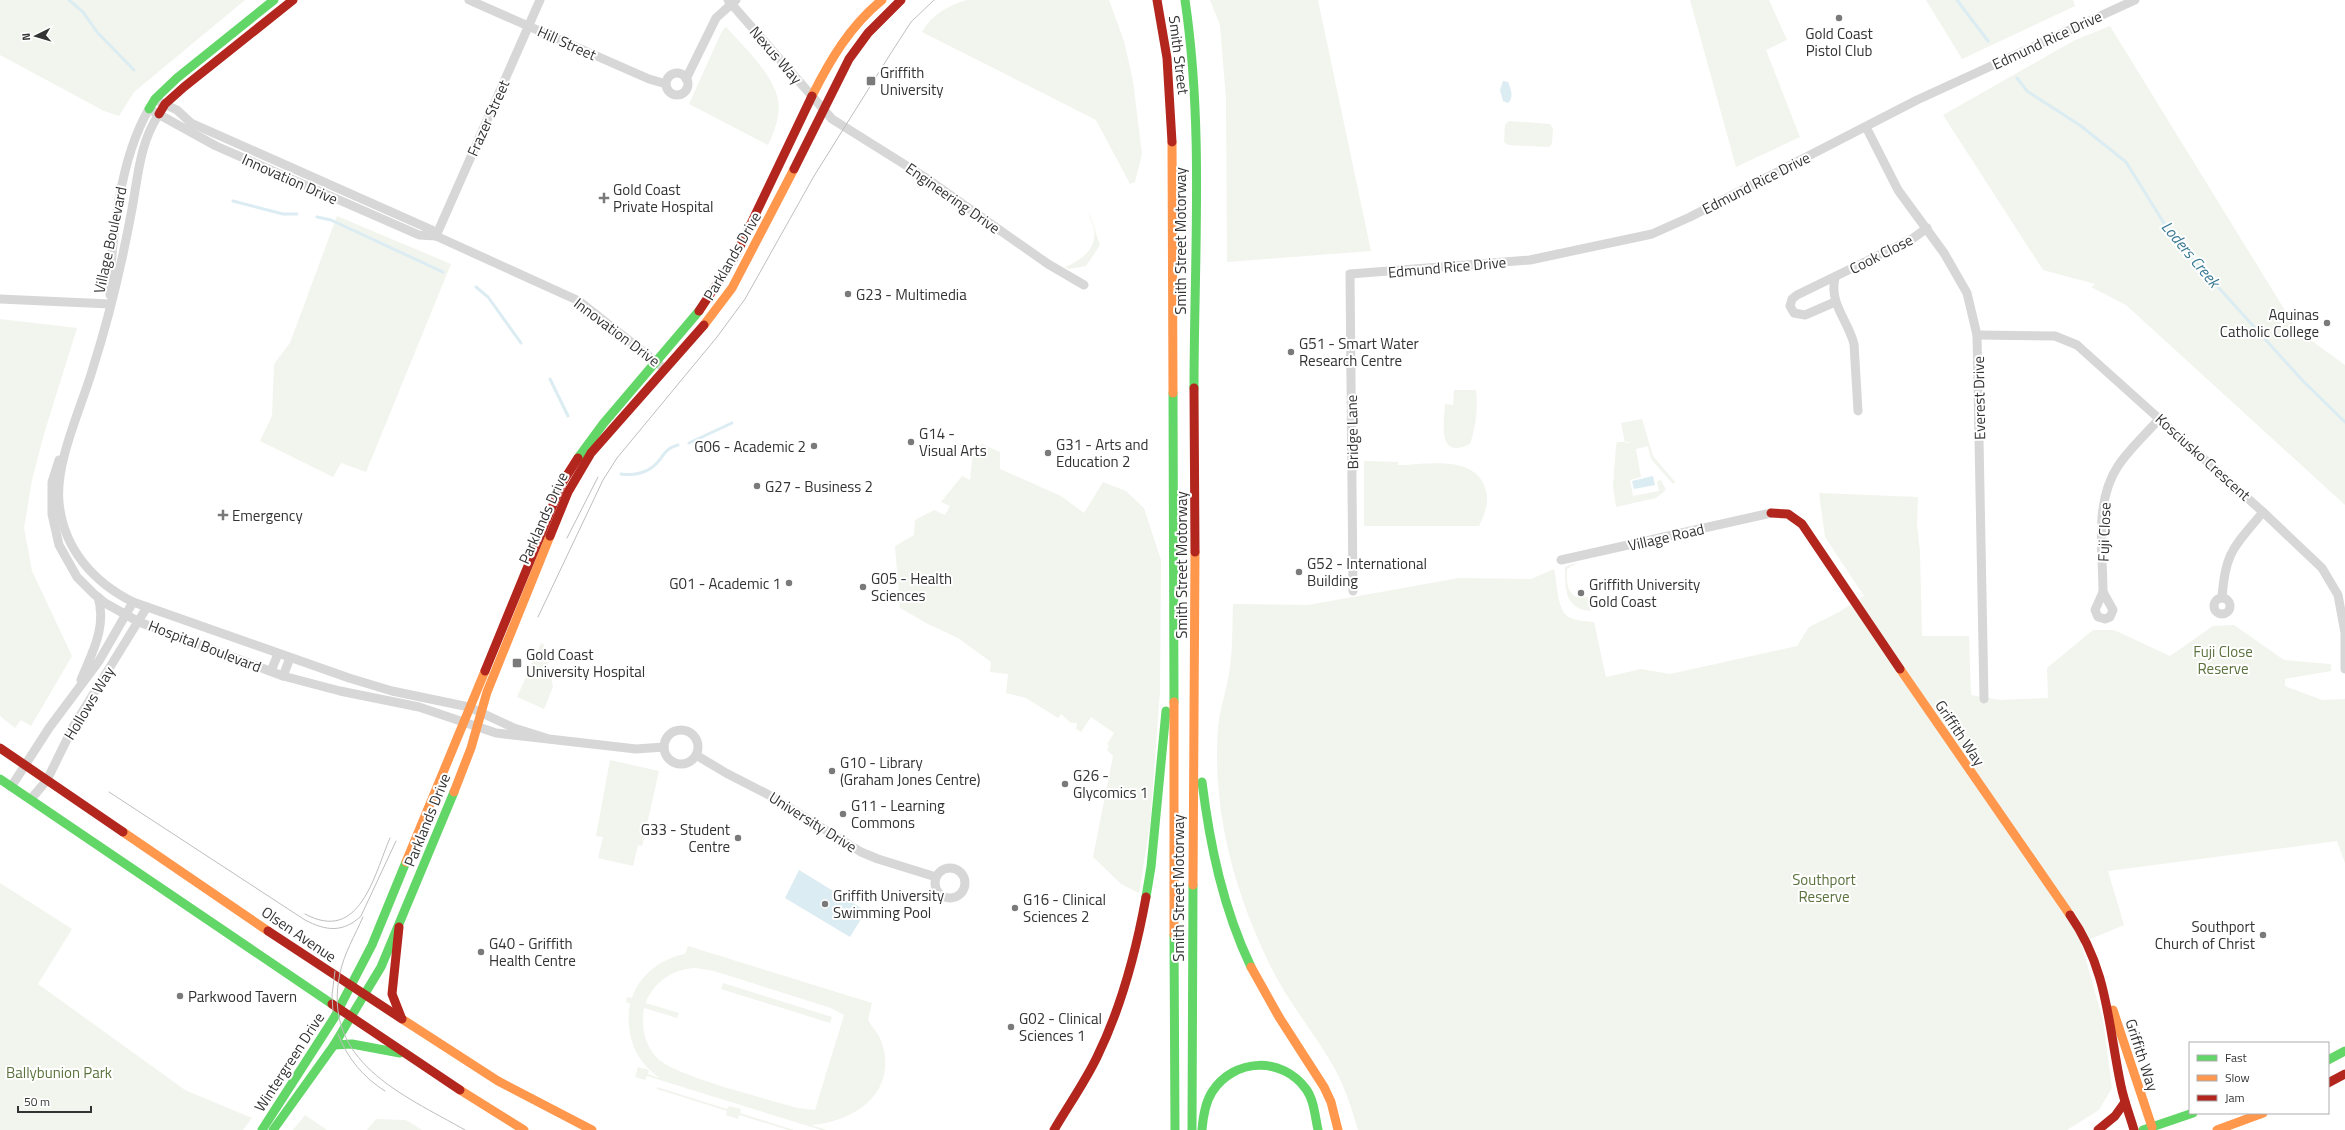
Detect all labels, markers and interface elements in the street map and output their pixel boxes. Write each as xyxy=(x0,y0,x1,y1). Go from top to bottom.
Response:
street label: Edmund Rice Drive xyxy=(1988,5,2106,75)
marker: Gold Coast Pistol Club xyxy=(1834,13,1844,23)
street label: Smith Street xyxy=(1163,14,1195,96)
north arrow xyxy=(16,16,56,56)
street label: Hill Street xyxy=(534,20,601,66)
street label: Nexus Way xyxy=(744,21,808,89)
place label: Gold Coast Pistol Club xyxy=(1805,22,1874,62)
text: N xyxy=(18,32,34,41)
place label: Griffith University xyxy=(880,61,944,101)
street label: Frazer Street xyxy=(461,75,515,160)
marker: Griffith University xyxy=(865,75,877,87)
street label: Edmund Rice Drive xyxy=(1698,146,1814,220)
street label: Innovation Drive xyxy=(238,148,342,210)
street label: Engineering Drive xyxy=(901,157,1005,239)
street label: Smith Street Motorway xyxy=(1169,167,1192,315)
place label: Gold Coast Private Hospital xyxy=(613,178,714,218)
street label: Village Boulevard xyxy=(87,184,133,296)
marker: Gold Coast Private Hospital xyxy=(598,192,610,204)
street label: Parklands Drive xyxy=(697,207,767,305)
water label: Loders Creek xyxy=(2156,216,2227,294)
street label: Cook Close xyxy=(1845,228,1917,280)
street label: Edmund Rice Drive xyxy=(1387,250,1507,284)
place label: G23 - Multimedia xyxy=(856,283,967,306)
marker: G23 - Multimedia xyxy=(843,289,853,299)
street label: Innovation Drive xyxy=(569,292,665,372)
place label: Aquinas Catholic College xyxy=(2220,303,2319,343)
marker: Aquinas Catholic College xyxy=(2322,318,2332,328)
place label: G51 - Smart Water Research Centre xyxy=(1299,332,1419,372)
marker: G51 - Smart Water Research Centre xyxy=(1286,347,1296,357)
street label: Everest Drive xyxy=(1967,356,1991,440)
street label: Bridge Lane xyxy=(1340,395,1364,469)
street label: Kosciusko Crescent xyxy=(2150,408,2256,507)
place label: G14 - Visual Arts xyxy=(919,422,987,462)
place label: G31 - Arts and Education 2 xyxy=(1056,433,1148,473)
place label: G06 - Academic 2 xyxy=(694,435,806,458)
marker: G14 - Visual Arts xyxy=(906,437,916,447)
marker: G06 - Academic 2 xyxy=(809,441,819,451)
marker: G31 - Arts and Education 2 xyxy=(1043,448,1053,458)
street label: Parklands Drive xyxy=(512,468,574,568)
place label: G27 - Business 2 xyxy=(765,475,873,498)
marker: G27 - Business 2 xyxy=(752,481,762,491)
street label: Smith Street Motorway xyxy=(1170,491,1193,639)
street label: Fuji Close xyxy=(2091,502,2117,562)
place label: Emergency xyxy=(232,504,303,527)
marker: Emergency xyxy=(217,509,229,521)
street label: Village Road xyxy=(1626,517,1706,557)
place label: G52 - International Building xyxy=(1307,552,1427,592)
place label: G05 - Health Sciences xyxy=(871,567,952,607)
marker: G52 - International Building xyxy=(1294,567,1304,577)
place label: G01 - Academic 1 xyxy=(669,572,781,595)
place label: Griffith University Gold Coast xyxy=(1589,573,1700,613)
marker: G01 - Academic 1 xyxy=(784,578,794,588)
marker: G05 - Health Sciences xyxy=(858,582,868,592)
marker: Griffith University Gold Coast xyxy=(1576,588,1586,598)
street label: Hospital Boulevard xyxy=(145,614,265,678)
park label: Fuji Close Reserve xyxy=(2193,640,2253,680)
place label: Gold Coast University Hospital xyxy=(526,643,645,683)
marker: Gold Coast University Hospital xyxy=(511,657,523,669)
street label: Hollows Way xyxy=(58,662,120,744)
street label: Griffith Way xyxy=(1929,695,1991,771)
place label: G10 - Library (Graham Jones Centre) xyxy=(840,751,981,791)
place label: G26 - Glycomics 1 xyxy=(1073,764,1148,804)
marker: G10 - Library (Graham Jones Centre) xyxy=(827,766,837,776)
street label: Parklands Drive xyxy=(398,770,456,870)
marker: G26 - Glycomics 1 xyxy=(1060,779,1070,789)
street label: University Drive xyxy=(765,786,861,858)
place label: G11 - Learning Commons xyxy=(851,794,945,834)
marker: G11 - Learning Commons xyxy=(838,809,848,819)
street label: Smith Street Motorway xyxy=(1167,814,1190,962)
place label: G33 - Student Centre xyxy=(641,818,731,858)
marker: G33 - Student Centre xyxy=(733,833,743,843)
park label: Southport Reserve xyxy=(1792,868,1857,908)
place label: Griffith University Swimming Pool xyxy=(833,884,944,924)
place label: G16 - Clinical Sciences 2 xyxy=(1023,888,1106,928)
marker: Griffith University Swimming Pool xyxy=(820,899,830,909)
street label: Olsen Avenue xyxy=(257,900,341,968)
marker: G16 - Clinical Sciences 2 xyxy=(1010,903,1020,913)
place label: Southport Church of Christ xyxy=(2155,915,2256,955)
marker: Southport Church of Christ xyxy=(2258,930,2268,940)
place label: G40 - Griffith Health Centre xyxy=(489,932,576,972)
marker: G40 - Griffith Health Centre xyxy=(476,947,486,957)
place label: Parkwood Tavern xyxy=(188,985,297,1008)
marker: Parkwood Tavern xyxy=(175,991,185,1001)
place label: G02 - Clinical Sciences 1 xyxy=(1019,1007,1102,1047)
street label: Wintergreen Drive xyxy=(248,1008,330,1116)
street label: Griffith Way xyxy=(2119,1016,2165,1094)
marker: G02 - Clinical Sciences 1 xyxy=(1006,1022,1016,1032)
legend xyxy=(2189,1042,2329,1114)
text: Fast xyxy=(2225,1048,2248,1067)
park label: Ballybunion Park xyxy=(6,1061,112,1084)
text: Slow xyxy=(2225,1068,2250,1087)
scale bar xyxy=(18,1088,91,1114)
text: Jam xyxy=(2225,1088,2245,1107)
text: 50 m xyxy=(24,1092,50,1111)

